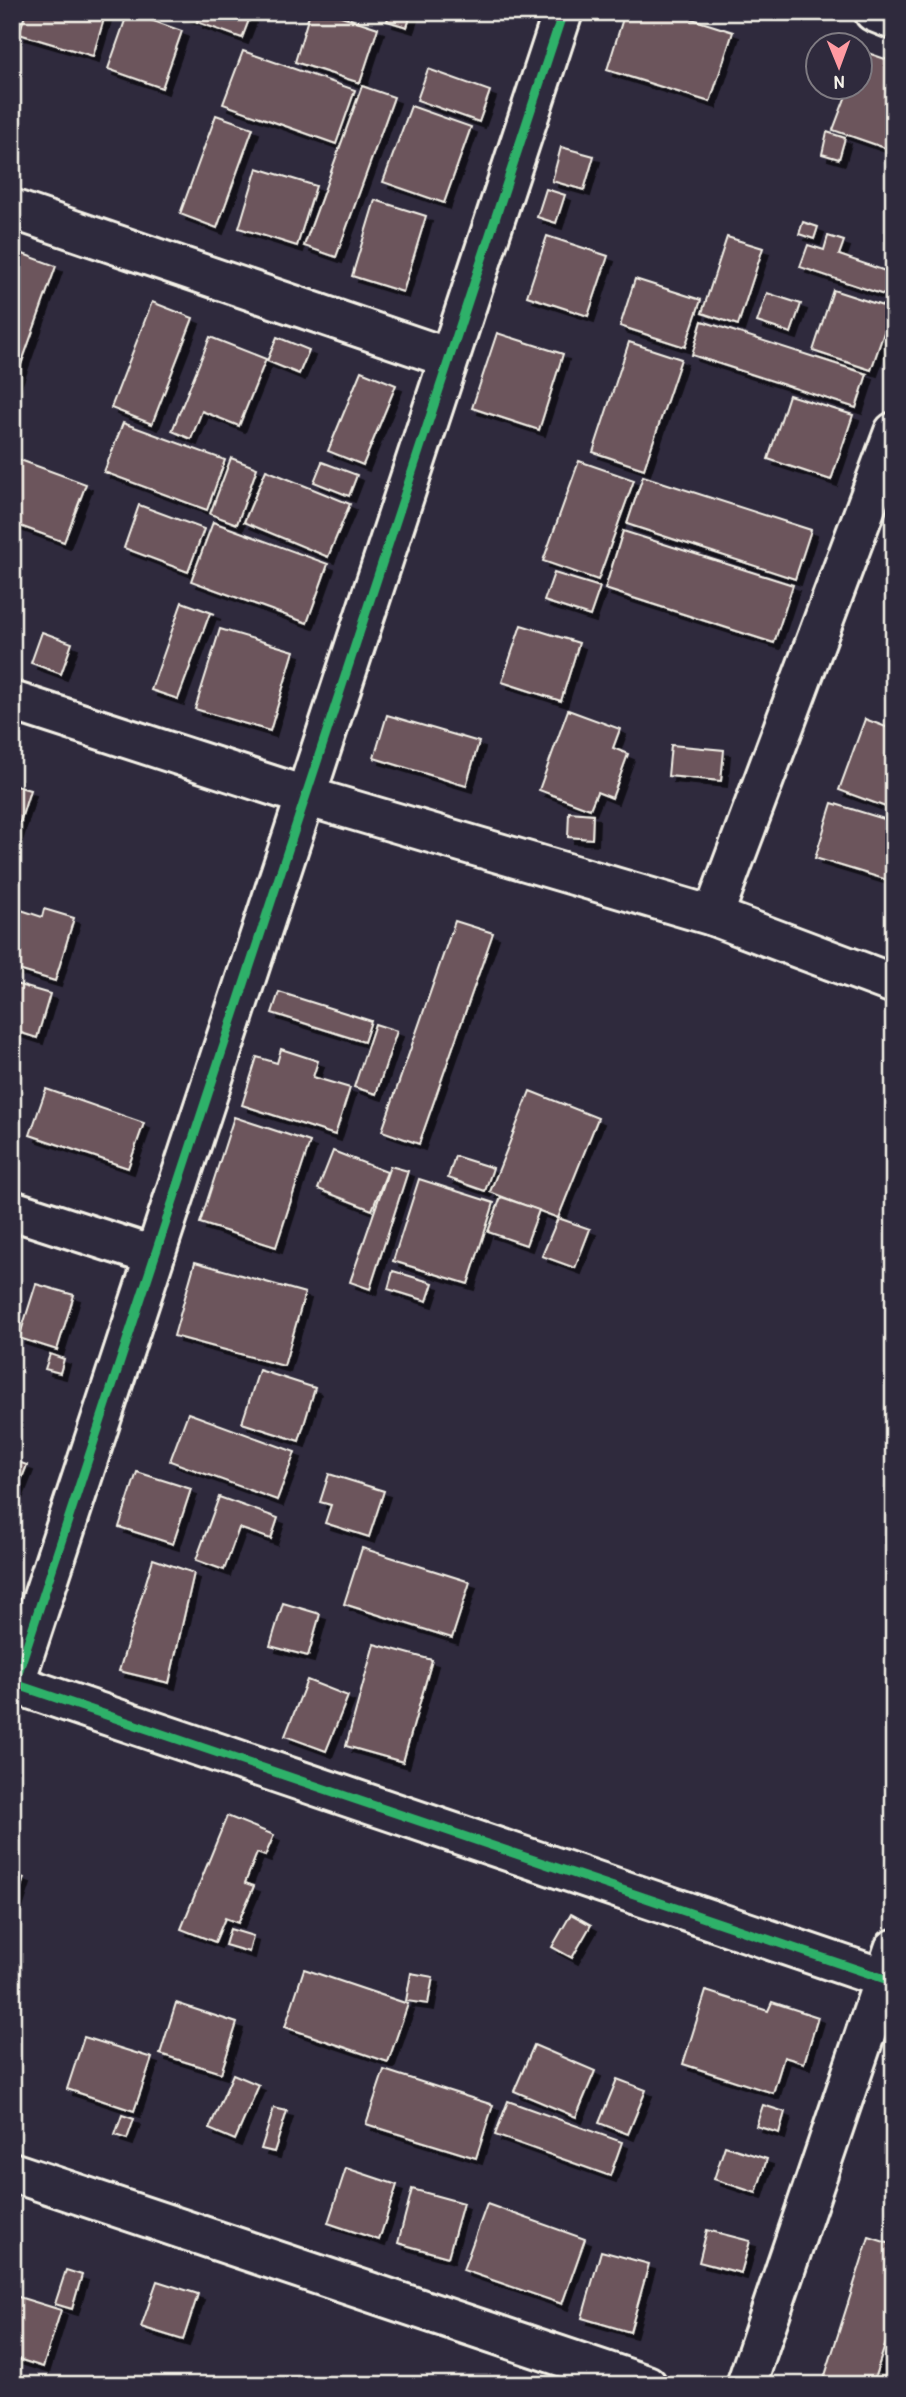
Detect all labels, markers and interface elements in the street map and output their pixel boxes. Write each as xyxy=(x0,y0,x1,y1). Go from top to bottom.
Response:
north arrow xyxy=(804,32,874,102)
text: N xyxy=(834,70,845,96)

